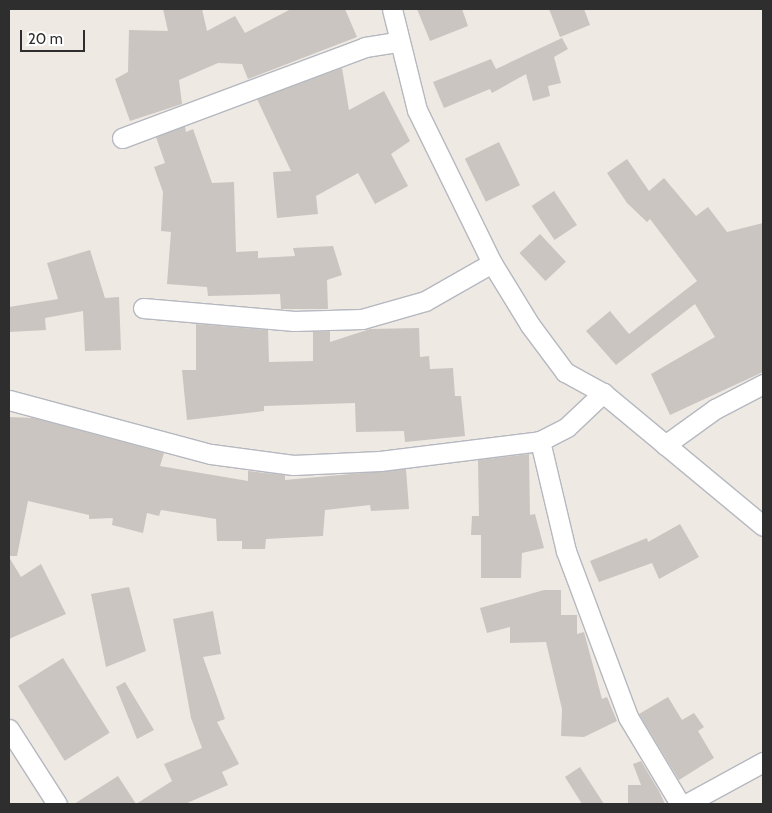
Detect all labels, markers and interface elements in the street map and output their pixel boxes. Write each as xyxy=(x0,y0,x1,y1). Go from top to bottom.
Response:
scale bar xyxy=(22,20,88,52)
text: 20 m xyxy=(28,30,63,48)

